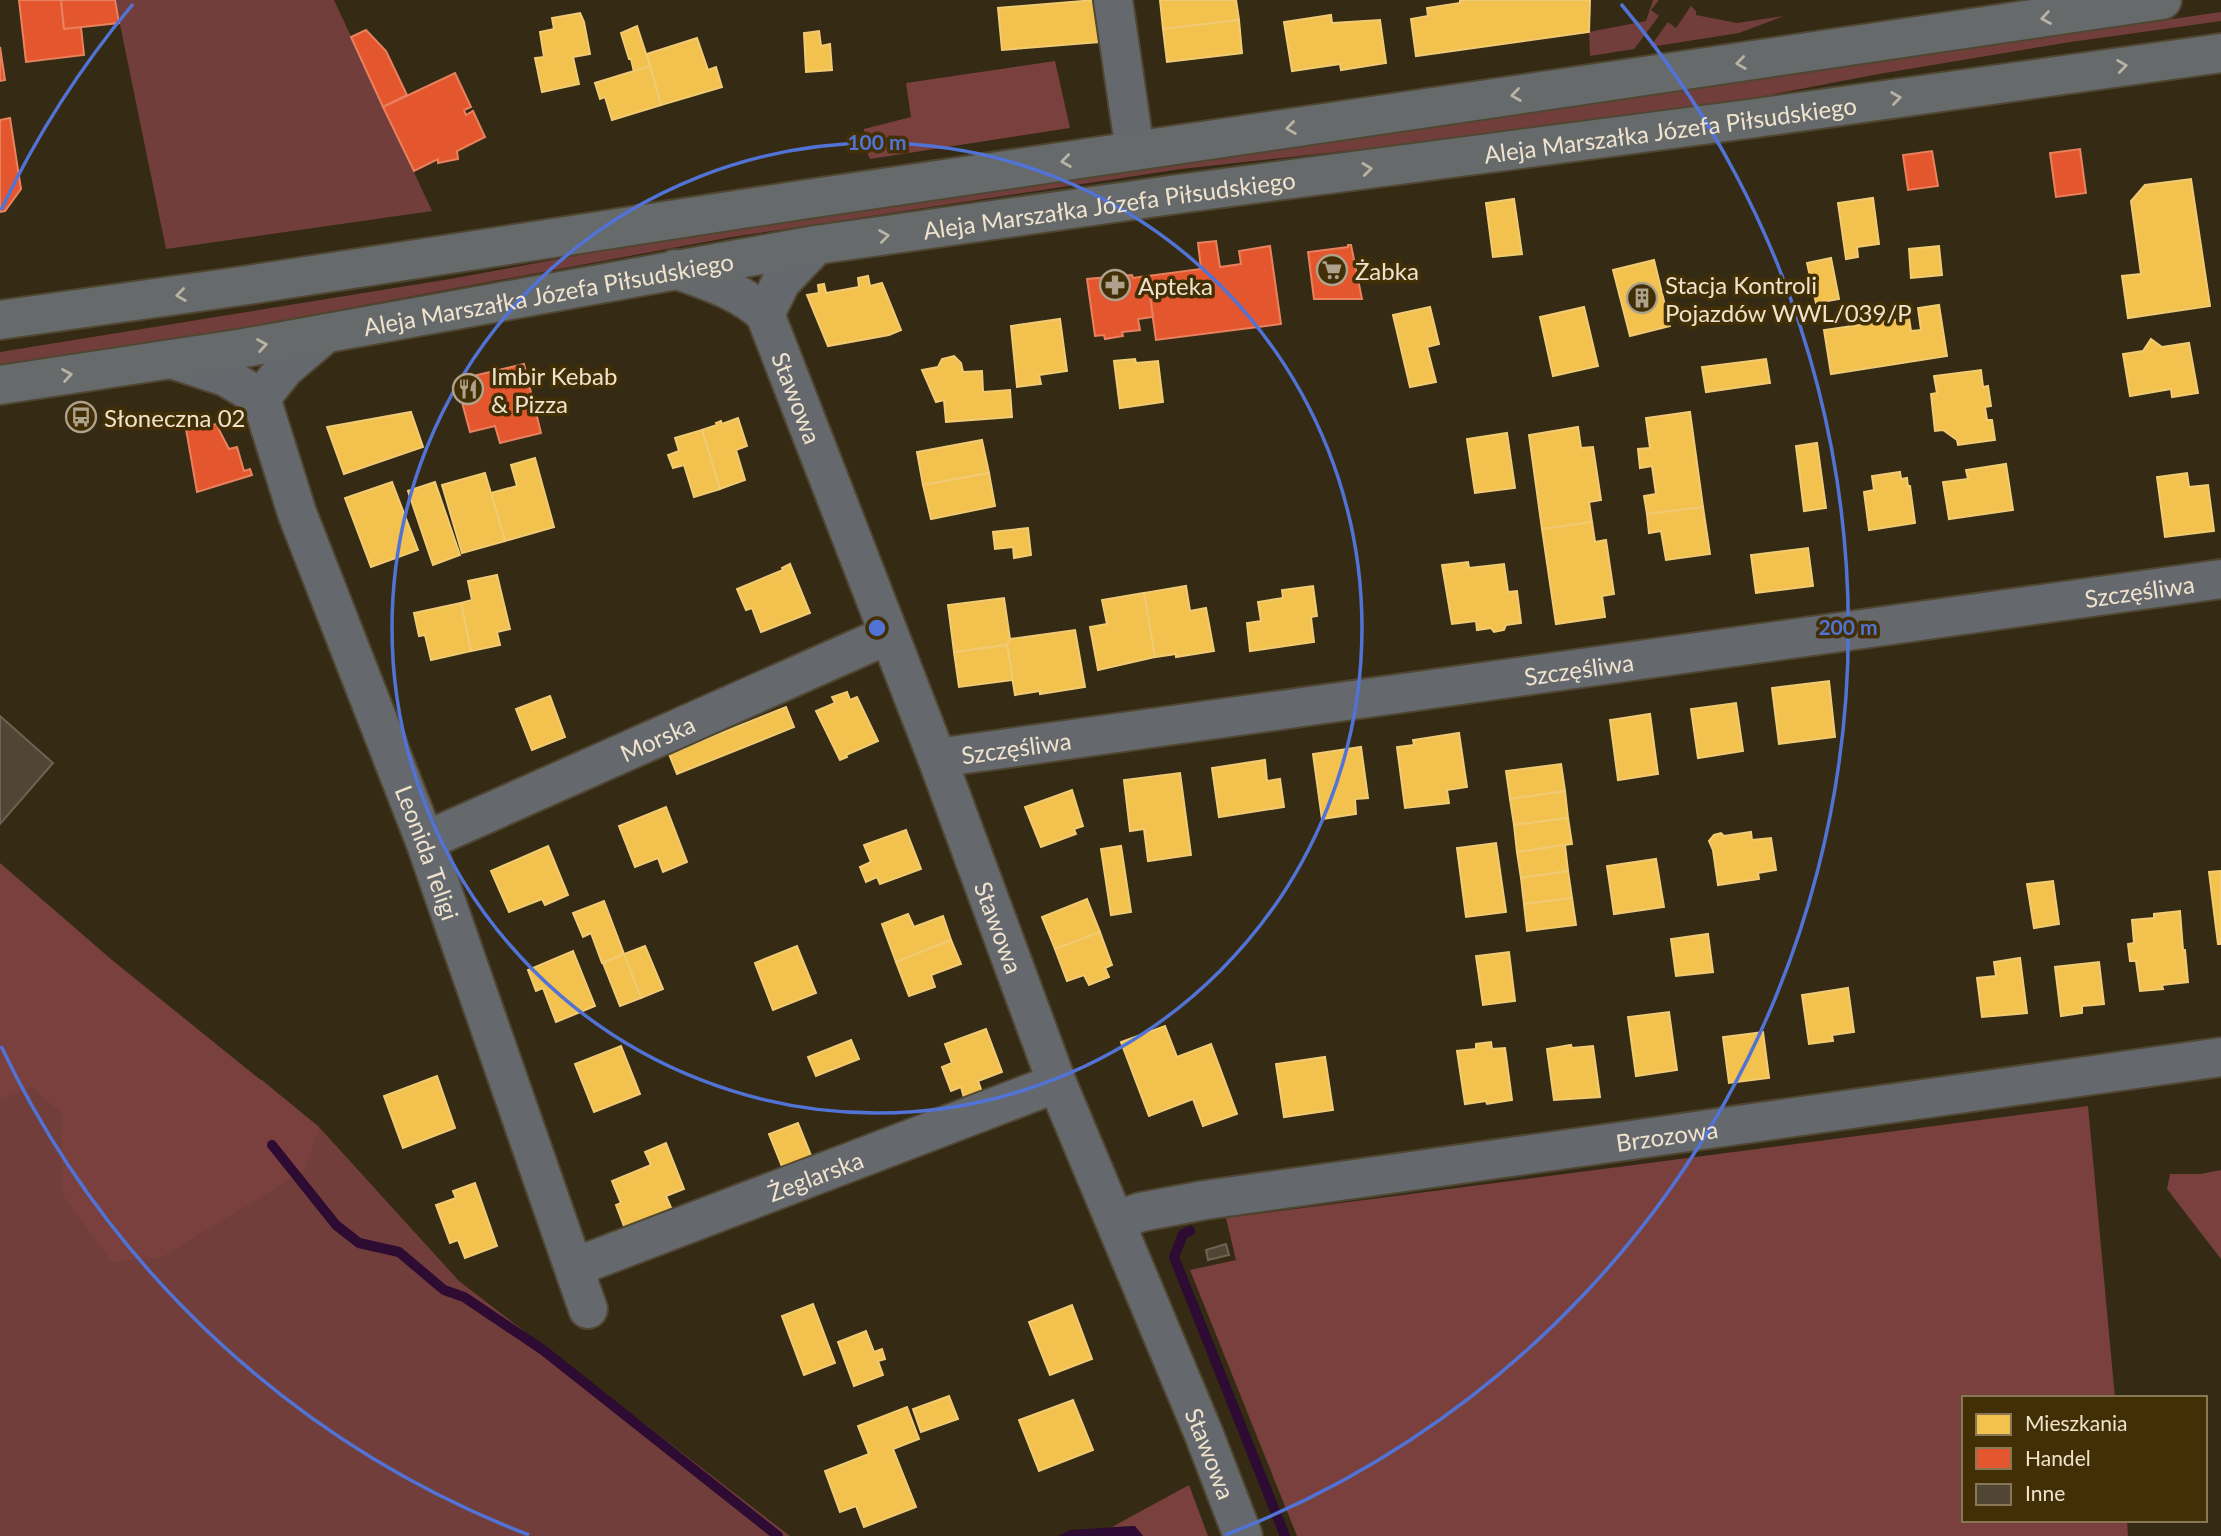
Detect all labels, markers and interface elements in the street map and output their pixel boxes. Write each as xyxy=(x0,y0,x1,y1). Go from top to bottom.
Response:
one-way arrow xyxy=(2040,10,2052,25)
one-way arrow xyxy=(1735,55,1747,70)
one-way arrow xyxy=(2116,59,2127,74)
one-way arrow xyxy=(1510,88,1522,103)
street label: Aleja Marszałka Józefa Piłsudskiego xyxy=(1482,90,1858,168)
one-way arrow xyxy=(1890,91,1902,106)
one-way arrow xyxy=(1285,120,1297,135)
text: 100 m xyxy=(847,129,907,154)
one-way arrow xyxy=(1060,154,1072,169)
one-way arrow xyxy=(1362,161,1373,176)
street label: Aleja Marszałka Józefa Piłsudskiego xyxy=(921,164,1297,244)
one-way arrow xyxy=(878,229,890,244)
street label: Aleja Marszałka Józefa Piłsudskiego xyxy=(361,246,736,341)
supermarket icon: Żabka xyxy=(1315,253,1349,287)
place label: Żabka xyxy=(1355,256,1419,285)
pharmacy icon: Apteka xyxy=(1098,268,1132,302)
place label: Stacja Kontroli Pojazdów WWL/039/P xyxy=(1665,270,1912,327)
place label: Apteka xyxy=(1138,271,1213,300)
building icon: Stacja Kontroli Pojazdów WWL/039/P xyxy=(1625,281,1659,315)
one-way arrow xyxy=(175,287,186,302)
one-way arrow xyxy=(256,338,268,353)
street label: Stawowa xyxy=(767,348,828,447)
place label: Imbir Kebab & Pizza xyxy=(491,361,617,418)
one-way arrow xyxy=(62,367,73,382)
restaurant icon: Imbir Kebab & Pizza xyxy=(451,372,485,406)
bus stop icon: Słoneczna 02 xyxy=(64,400,98,434)
place label: Słoneczna 02 xyxy=(104,403,246,432)
street label: Szczęśliwa xyxy=(2083,568,2196,612)
text: 200 m xyxy=(1818,614,1878,639)
centre of rings xyxy=(865,616,889,640)
street label: Szczęśliwa xyxy=(1522,647,1636,691)
street label: Morska xyxy=(615,708,699,767)
street label: Szczęśliwa xyxy=(959,725,1073,769)
street label: Leonida Teligi xyxy=(390,781,466,924)
street label: Stawowa xyxy=(969,877,1030,977)
street label: Brzozowa xyxy=(1614,1113,1720,1157)
street label: Żeglarska xyxy=(763,1144,867,1207)
legend xyxy=(1962,1396,2207,1522)
street label: Stawowa xyxy=(1180,1403,1242,1503)
text: Mieszkania xyxy=(2025,1410,2127,1435)
text: Handel xyxy=(2025,1445,2091,1470)
text: Inne xyxy=(2025,1480,2065,1505)

